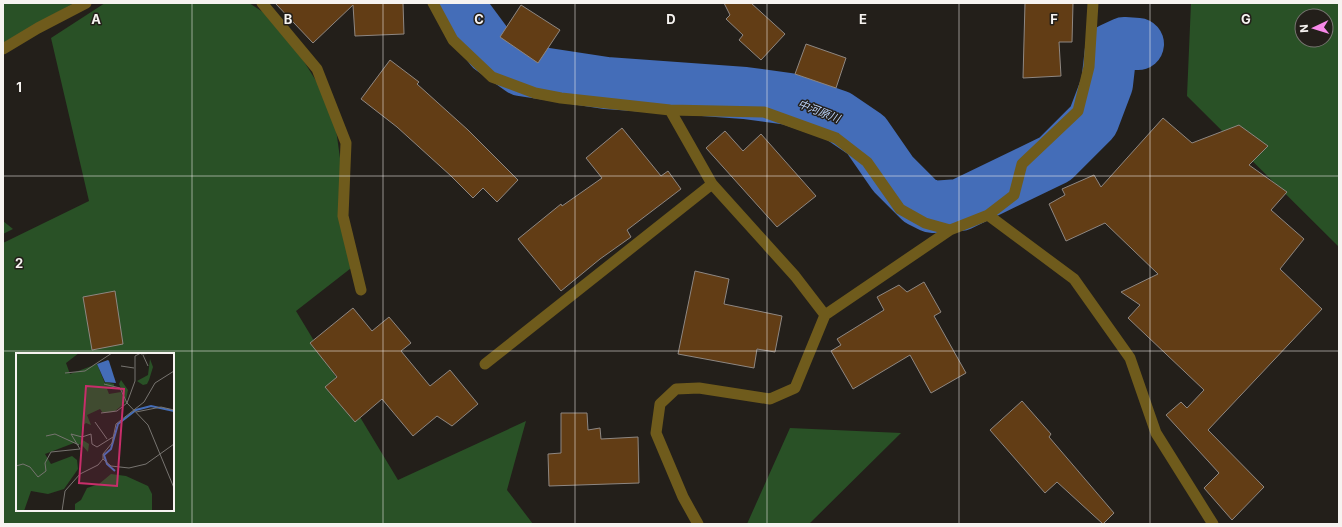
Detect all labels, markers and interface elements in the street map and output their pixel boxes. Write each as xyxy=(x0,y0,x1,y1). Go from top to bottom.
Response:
north arrow xyxy=(1294,8,1334,48)
text: A xyxy=(91,11,101,27)
text: B xyxy=(284,11,293,27)
text: C xyxy=(474,11,484,27)
text: D xyxy=(666,11,676,27)
text: E xyxy=(859,11,867,27)
text: F xyxy=(1050,11,1058,27)
text: G xyxy=(1241,11,1251,27)
text: N xyxy=(1297,24,1311,33)
text: 1 xyxy=(16,79,22,95)
water label: 中河原川 xyxy=(796,97,843,126)
text: 2 xyxy=(15,255,23,271)
inset map xyxy=(16,353,174,511)

